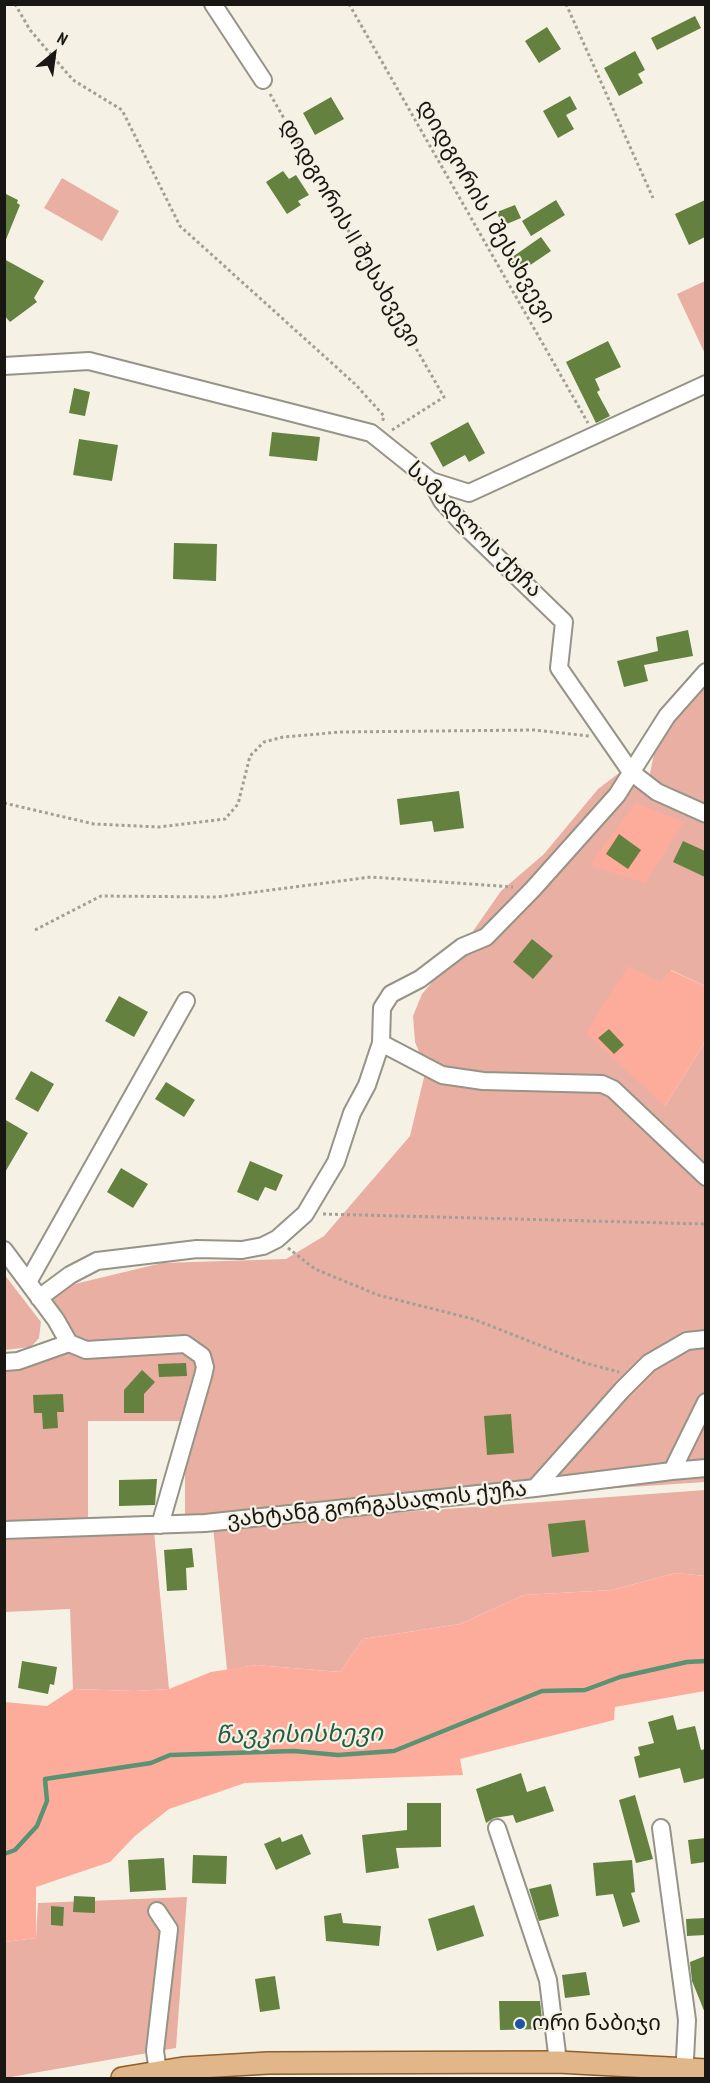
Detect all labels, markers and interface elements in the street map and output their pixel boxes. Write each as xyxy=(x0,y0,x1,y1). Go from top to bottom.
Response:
north arrow xyxy=(24,24,84,84)
text: N xyxy=(54,27,71,49)
street label: დიდგორის I შესახვევი xyxy=(411,95,561,329)
street label: დიდგორის II შესახვევი xyxy=(274,114,426,352)
street label: სამადლოს ქუჩა xyxy=(401,457,547,603)
street label: ვახტანგ გორგასალის ქუჩა xyxy=(226,1476,528,1534)
water label: წავკისისხევი xyxy=(215,1719,383,1751)
place label: ორი ნაბიჯი xyxy=(532,2011,661,2037)
marker: ორი ნაბიჯი xyxy=(513,2017,527,2031)

